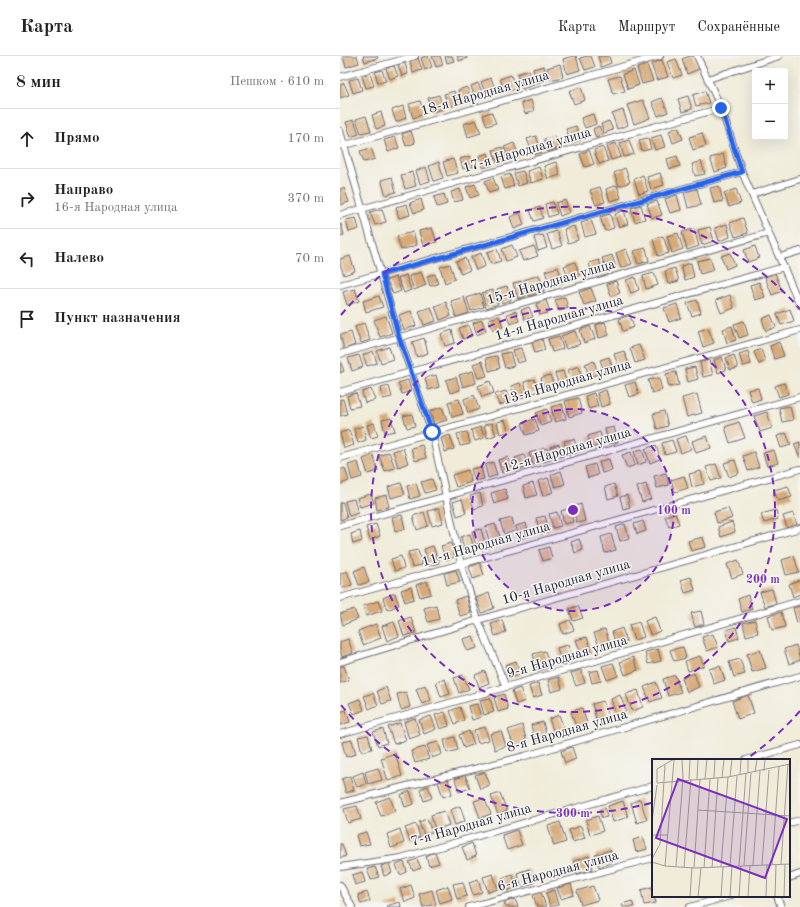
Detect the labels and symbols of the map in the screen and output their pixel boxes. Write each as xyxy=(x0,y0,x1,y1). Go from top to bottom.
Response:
street label: 18-я Народная улица xyxy=(419,68,551,118)
route end xyxy=(712,99,730,117)
street label: 17-я Народная улица xyxy=(461,125,593,175)
street label: 15-я Народная улица xyxy=(485,257,617,307)
street label: 14-я Народная улица xyxy=(493,293,625,343)
street label: 13-я Народная улица xyxy=(501,357,633,407)
route start xyxy=(423,423,441,441)
street label: 12-я Народная улица xyxy=(501,425,633,475)
centre of rings xyxy=(566,503,580,517)
text: 100 m xyxy=(657,505,691,517)
street label: 11-я Народная улица xyxy=(420,519,552,569)
street label: 10-я Народная улица xyxy=(500,557,632,607)
text: 200 m xyxy=(746,574,780,586)
street label: 9-я Народная улица xyxy=(505,633,629,681)
street label: 8-я Народная улица xyxy=(505,707,629,755)
inset map xyxy=(652,759,790,897)
street label: 7-я Народная улица xyxy=(409,801,533,849)
text: 300 m xyxy=(556,808,590,820)
street label: 6-я Народная улица xyxy=(496,848,620,894)

